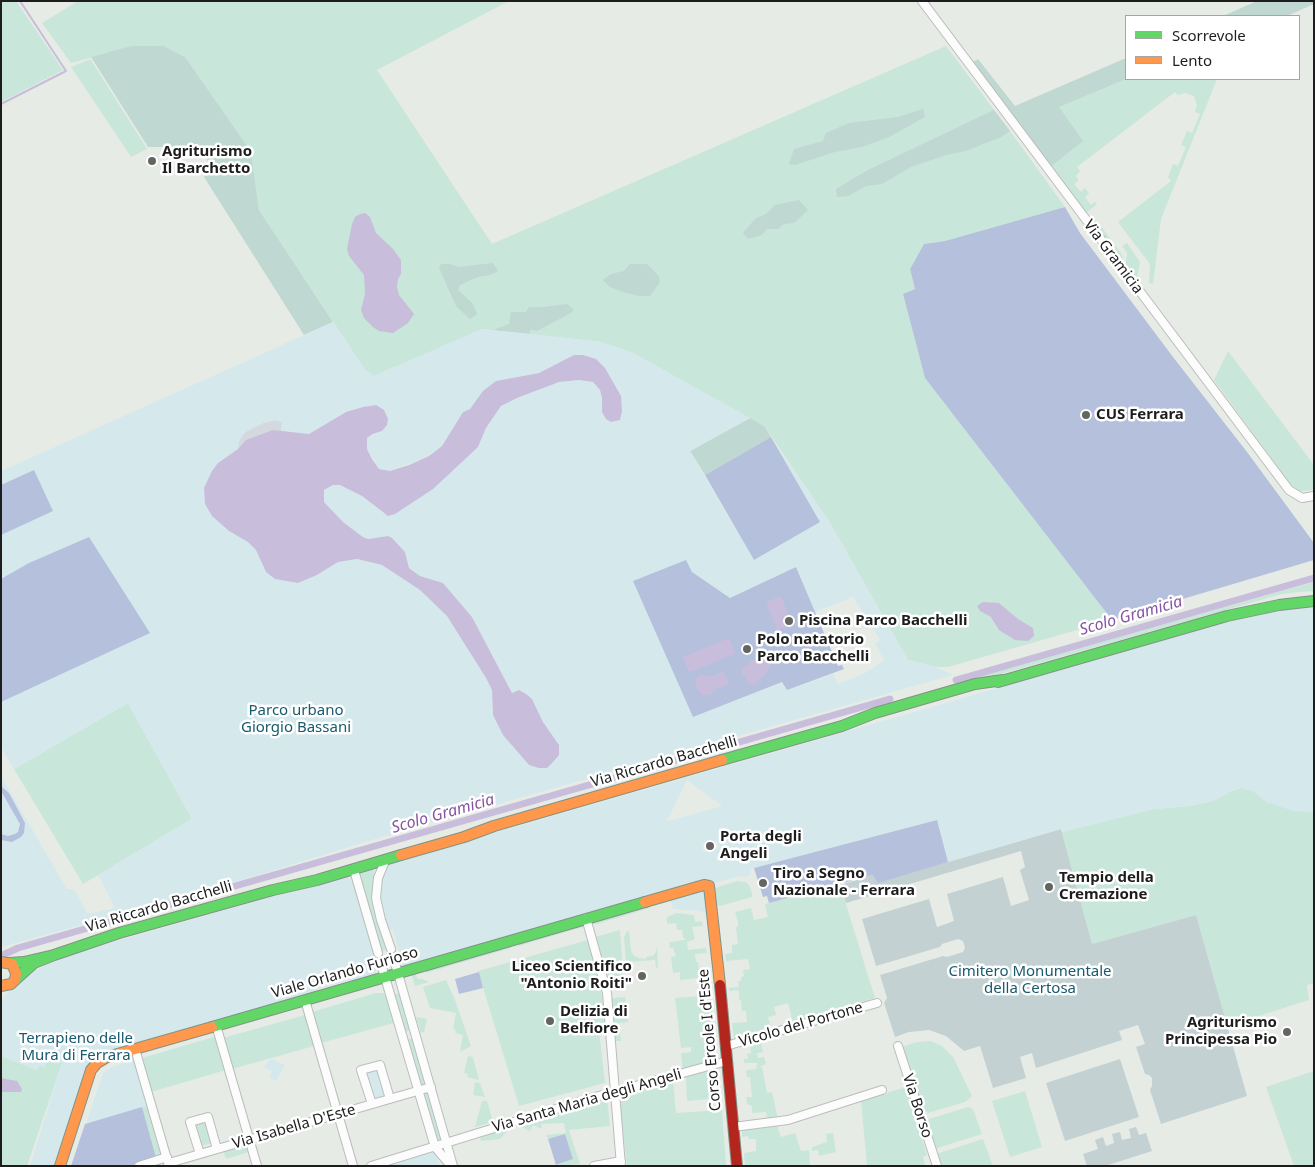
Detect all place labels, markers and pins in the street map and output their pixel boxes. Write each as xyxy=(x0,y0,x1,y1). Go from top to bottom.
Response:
place label: Agriturismo Il Barchetto xyxy=(162,143,252,178)
marker: Agriturismo Il Barchetto xyxy=(146,155,158,167)
place label: CUS Ferrara xyxy=(1096,406,1184,424)
marker: CUS Ferrara xyxy=(1080,409,1092,421)
place label: Piscina Parco Bacchelli xyxy=(799,612,967,630)
marker: Piscina Parco Bacchelli xyxy=(783,615,795,627)
place label: Polo natatorio Parco Bacchelli xyxy=(757,631,869,666)
marker: Polo natatorio Parco Bacchelli xyxy=(741,643,753,655)
place label: Porta degli Angeli xyxy=(720,828,802,863)
marker: Porta degli Angeli xyxy=(704,840,716,852)
place label: Tiro a Segno Nazionale - Ferrara xyxy=(773,865,915,900)
place label: Tempio della Cremazione xyxy=(1059,869,1154,904)
marker: Tiro a Segno Nazionale - Ferrara xyxy=(757,877,769,889)
marker: Tempio della Cremazione xyxy=(1043,881,1055,893)
place label: Liceo Scientifico "Antonio Roiti" xyxy=(512,958,632,993)
marker: Liceo Scientifico "Antonio Roiti" xyxy=(636,970,648,982)
place label: Delizia di Belfiore xyxy=(560,1003,628,1038)
place label: Agriturismo Principessa Pio xyxy=(1165,1014,1277,1049)
marker: Delizia di Belfiore xyxy=(544,1015,556,1027)
marker: Agriturismo Principessa Pio xyxy=(1281,1026,1293,1038)

